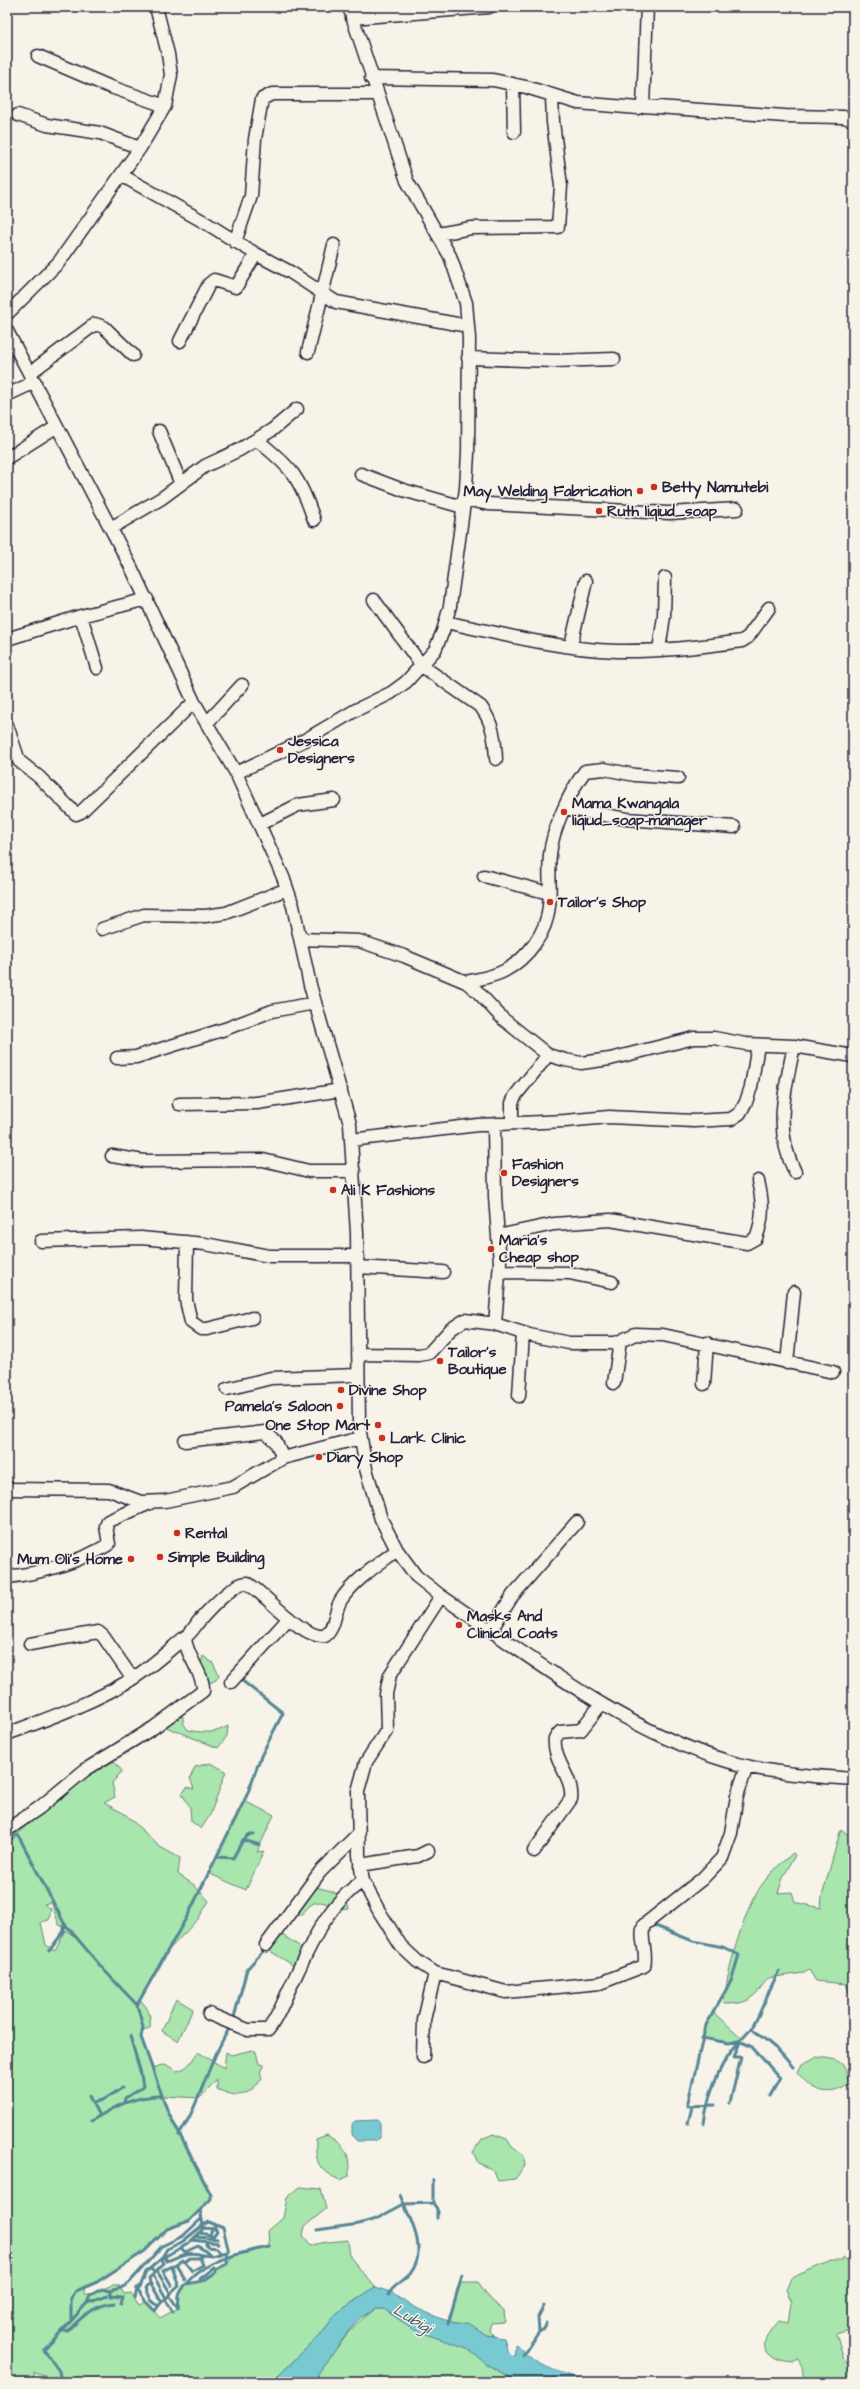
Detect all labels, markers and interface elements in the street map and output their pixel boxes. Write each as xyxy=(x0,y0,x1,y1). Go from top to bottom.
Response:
place label: Betty Namutebi xyxy=(662,477,769,499)
place label: May Welding Fabrication xyxy=(464,481,632,504)
marker: Betty Namutebi xyxy=(649,482,659,492)
marker: May Welding Fabrication xyxy=(635,486,645,496)
place label: Ruth liqiud_soap xyxy=(607,501,718,522)
marker: Ruth liqiud_soap xyxy=(594,506,604,516)
place label: Jessica Designers xyxy=(287,731,355,771)
marker: Jessica Designers xyxy=(275,745,285,755)
place label: Mama Kwangala liqiud_soap-manager xyxy=(572,793,708,833)
marker: Mama Kwangala liqiud_soap-manager xyxy=(559,807,569,817)
place label: Tailor's Shop xyxy=(557,892,647,913)
marker: Tailor's Shop xyxy=(545,897,555,907)
place label: Fashion Designers xyxy=(512,1154,579,1194)
marker: Fashion Designers xyxy=(499,1168,509,1178)
place label: Ali K Fashions xyxy=(341,1180,436,1201)
marker: Ali K Fashions xyxy=(328,1185,338,1195)
place label: Maria's Cheap shop xyxy=(499,1230,580,1268)
marker: Maria's Cheap shop xyxy=(486,1244,496,1254)
place label: Tailor's Boutique xyxy=(447,1342,507,1380)
marker: Tailor's Boutique xyxy=(435,1356,445,1366)
place label: Divine Shop xyxy=(349,1380,427,1401)
marker: Divine Shop xyxy=(336,1385,346,1395)
place label: Pamela's Saloon xyxy=(225,1396,332,1417)
marker: Pamela's Saloon xyxy=(335,1401,345,1411)
place label: One Stop Mart xyxy=(265,1415,371,1436)
marker: One Stop Mart xyxy=(373,1420,383,1430)
place label: Lark Clinic xyxy=(390,1428,467,1449)
marker: Lark Clinic xyxy=(377,1433,387,1443)
place label: Diary Shop xyxy=(327,1447,404,1469)
marker: Diary Shop xyxy=(314,1452,324,1462)
place label: Rental xyxy=(185,1523,228,1544)
marker: Rental xyxy=(172,1528,182,1538)
place label: Simple Building xyxy=(167,1547,265,1570)
place label: Mum Oli's Home xyxy=(17,1549,123,1570)
marker: Simple Building xyxy=(155,1552,165,1562)
marker: Mum Oli's Home xyxy=(126,1554,136,1564)
place label: Masks And Clinical Coats xyxy=(467,1606,558,1644)
marker: Masks And Clinical Coats xyxy=(454,1620,464,1630)
water label: Lubigi xyxy=(389,2299,438,2341)

